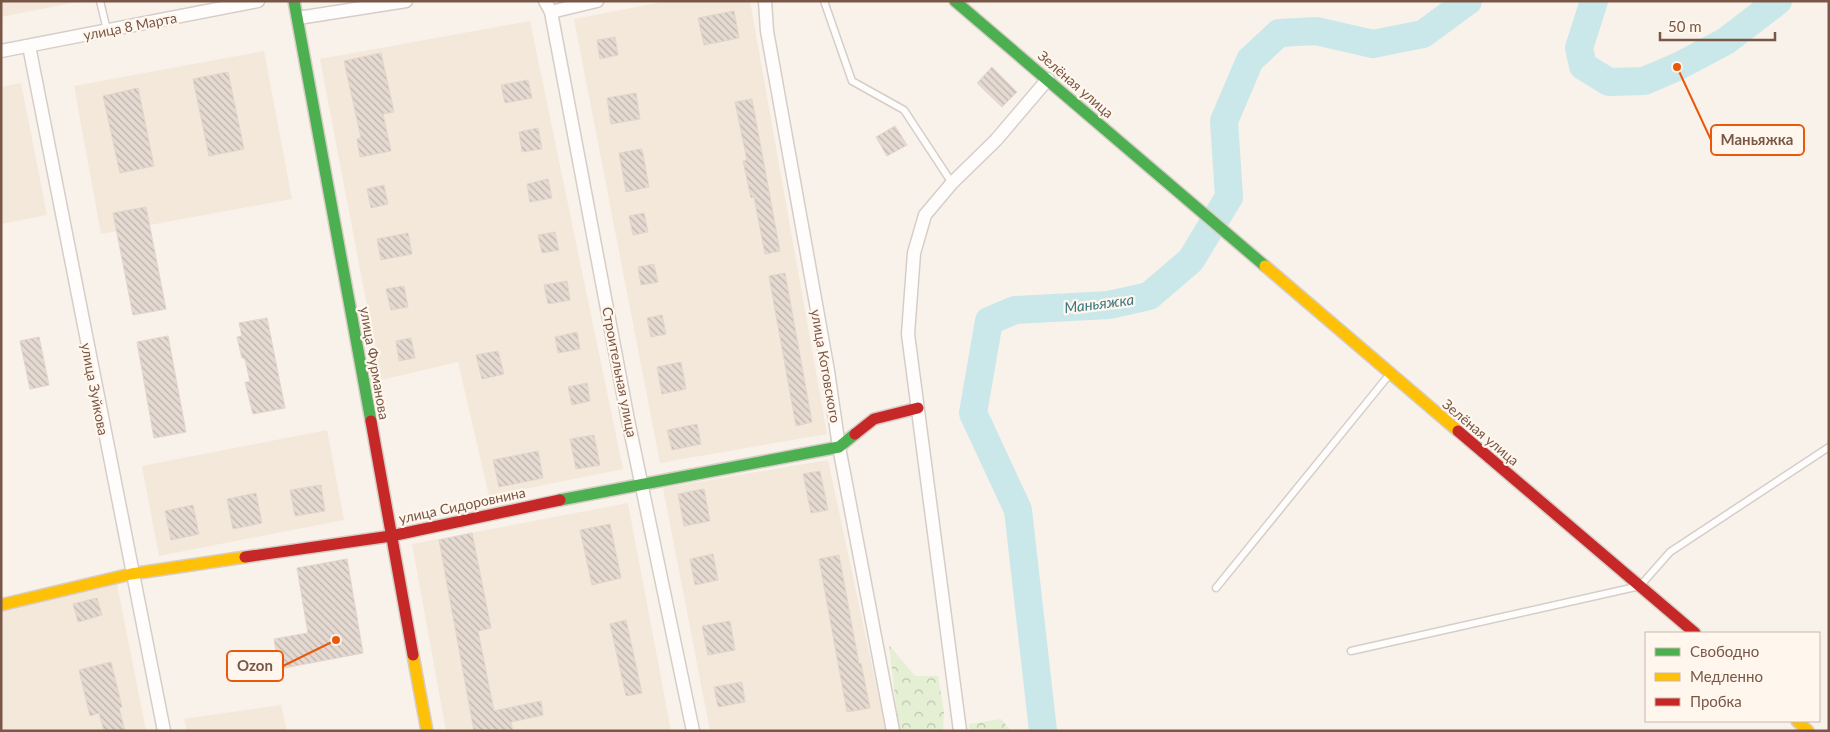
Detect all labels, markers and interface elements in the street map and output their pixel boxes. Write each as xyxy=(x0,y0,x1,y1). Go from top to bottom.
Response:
street label: улица 8 Марта xyxy=(82,9,178,43)
scale bar xyxy=(1660,10,1775,42)
text: 50 m xyxy=(1668,17,1702,35)
street label: Зелёная улица xyxy=(1035,47,1117,121)
callout: Маньяжка xyxy=(1711,125,1804,155)
text: Маньяжка xyxy=(1721,130,1793,148)
water label: Маньяжка xyxy=(1063,290,1135,316)
street label: улица Фурманова xyxy=(357,305,393,421)
street label: Строительная улица xyxy=(599,305,641,439)
street label: улица Котовского xyxy=(808,308,844,424)
street label: улица Зуйкова xyxy=(78,341,112,437)
street label: Зелёная улица xyxy=(1439,395,1523,469)
street label: улица Сидоровнина xyxy=(397,483,527,527)
legend xyxy=(1645,632,1820,722)
text: Свободно xyxy=(1690,642,1759,660)
callout: Ozon xyxy=(227,651,283,681)
text: Ozon xyxy=(237,656,273,674)
text: Медленно xyxy=(1690,667,1763,685)
text: Пробка xyxy=(1690,692,1742,710)

